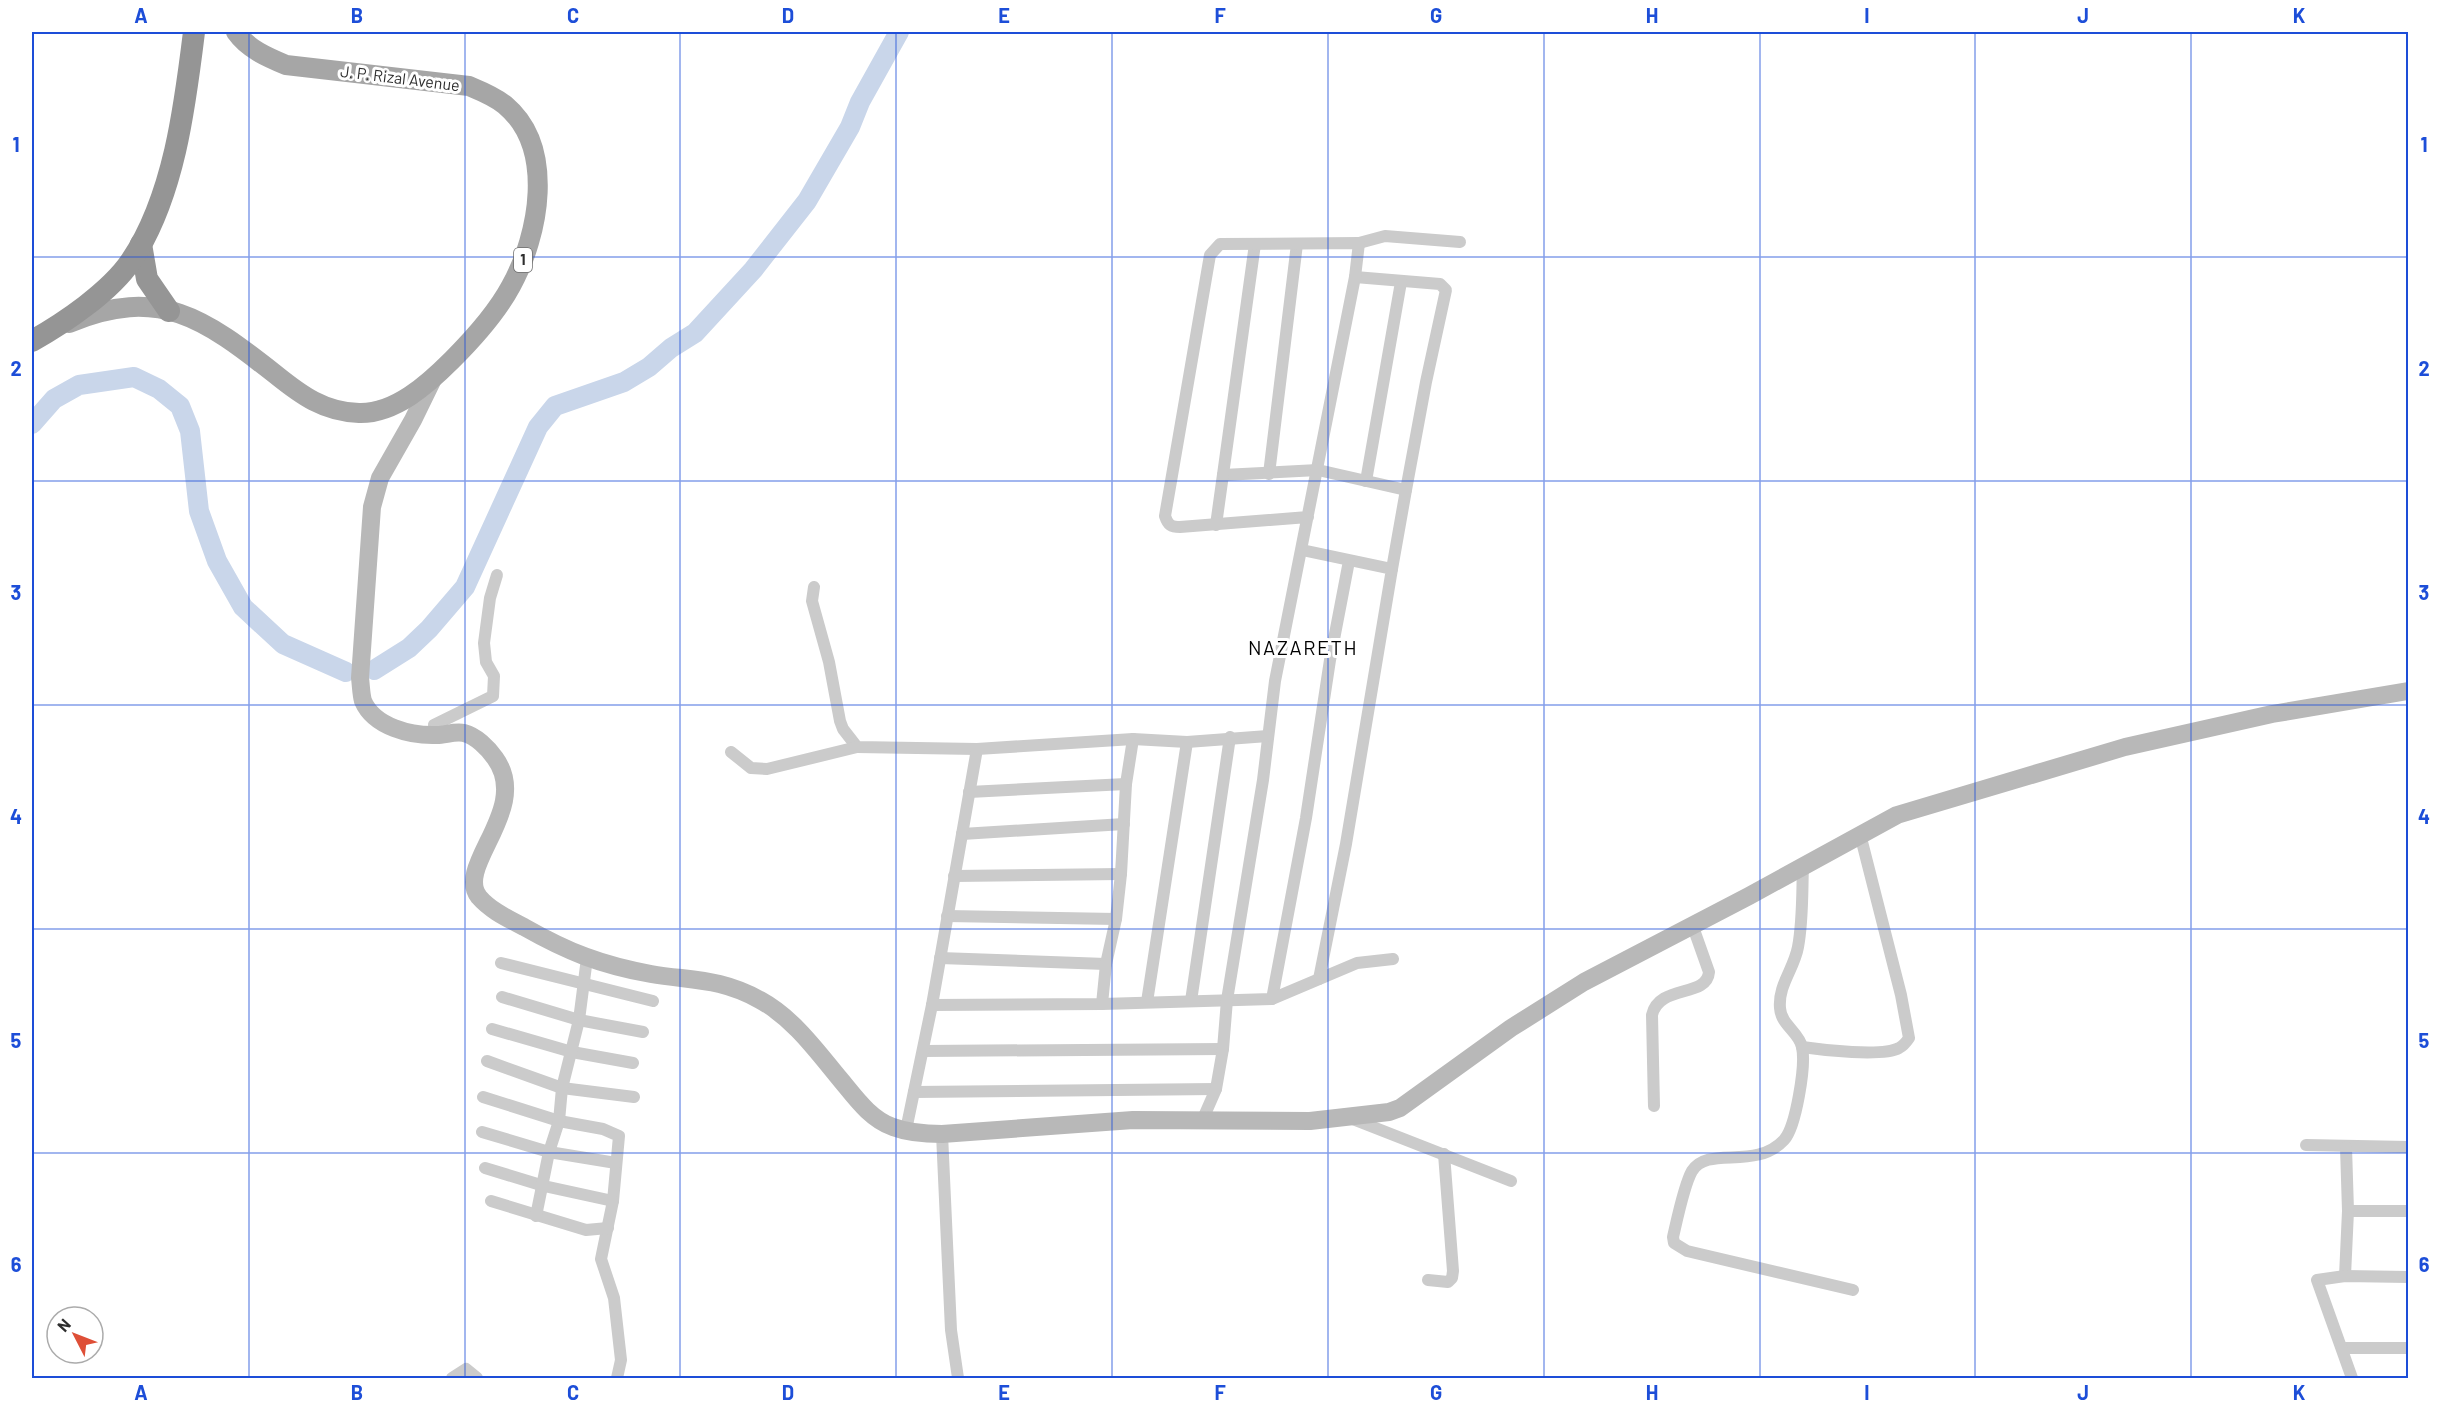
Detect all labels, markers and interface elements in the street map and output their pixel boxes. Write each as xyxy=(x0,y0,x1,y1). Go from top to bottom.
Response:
text: A xyxy=(134,3,148,27)
text: B xyxy=(351,3,363,27)
text: C xyxy=(567,3,579,27)
text: D xyxy=(782,3,794,27)
text: E xyxy=(998,3,1010,27)
text: F xyxy=(1214,3,1226,27)
text: G xyxy=(1430,3,1442,27)
text: H xyxy=(1646,3,1658,27)
text: I xyxy=(1864,3,1870,27)
text: J xyxy=(2077,3,2089,27)
text: K xyxy=(2293,3,2306,27)
street label: J. P. Rizal Avenue xyxy=(339,61,461,94)
text: 1 xyxy=(12,132,20,156)
text: 1 xyxy=(2420,132,2428,156)
road number: 1 xyxy=(514,248,532,272)
text: 2 xyxy=(10,356,22,380)
text: 2 xyxy=(2418,356,2430,380)
text: 3 xyxy=(11,580,21,604)
text: 3 xyxy=(2419,580,2429,604)
district label: NAZARETH xyxy=(1248,635,1358,659)
text: 4 xyxy=(10,804,22,828)
text: 4 xyxy=(2418,804,2430,828)
text: 5 xyxy=(11,1028,22,1052)
text: 5 xyxy=(2419,1028,2430,1052)
text: 6 xyxy=(11,1252,22,1276)
text: 6 xyxy=(2419,1252,2430,1276)
north arrow xyxy=(45,1305,105,1365)
text: N xyxy=(53,1314,74,1335)
text: A xyxy=(134,1380,148,1404)
text: B xyxy=(351,1380,363,1404)
text: C xyxy=(567,1380,579,1404)
text: D xyxy=(782,1380,794,1404)
text: E xyxy=(998,1380,1010,1404)
text: F xyxy=(1214,1380,1226,1404)
text: G xyxy=(1430,1380,1442,1404)
text: H xyxy=(1646,1380,1658,1404)
text: I xyxy=(1864,1380,1870,1404)
text: J xyxy=(2077,1380,2089,1404)
text: K xyxy=(2293,1380,2306,1404)

